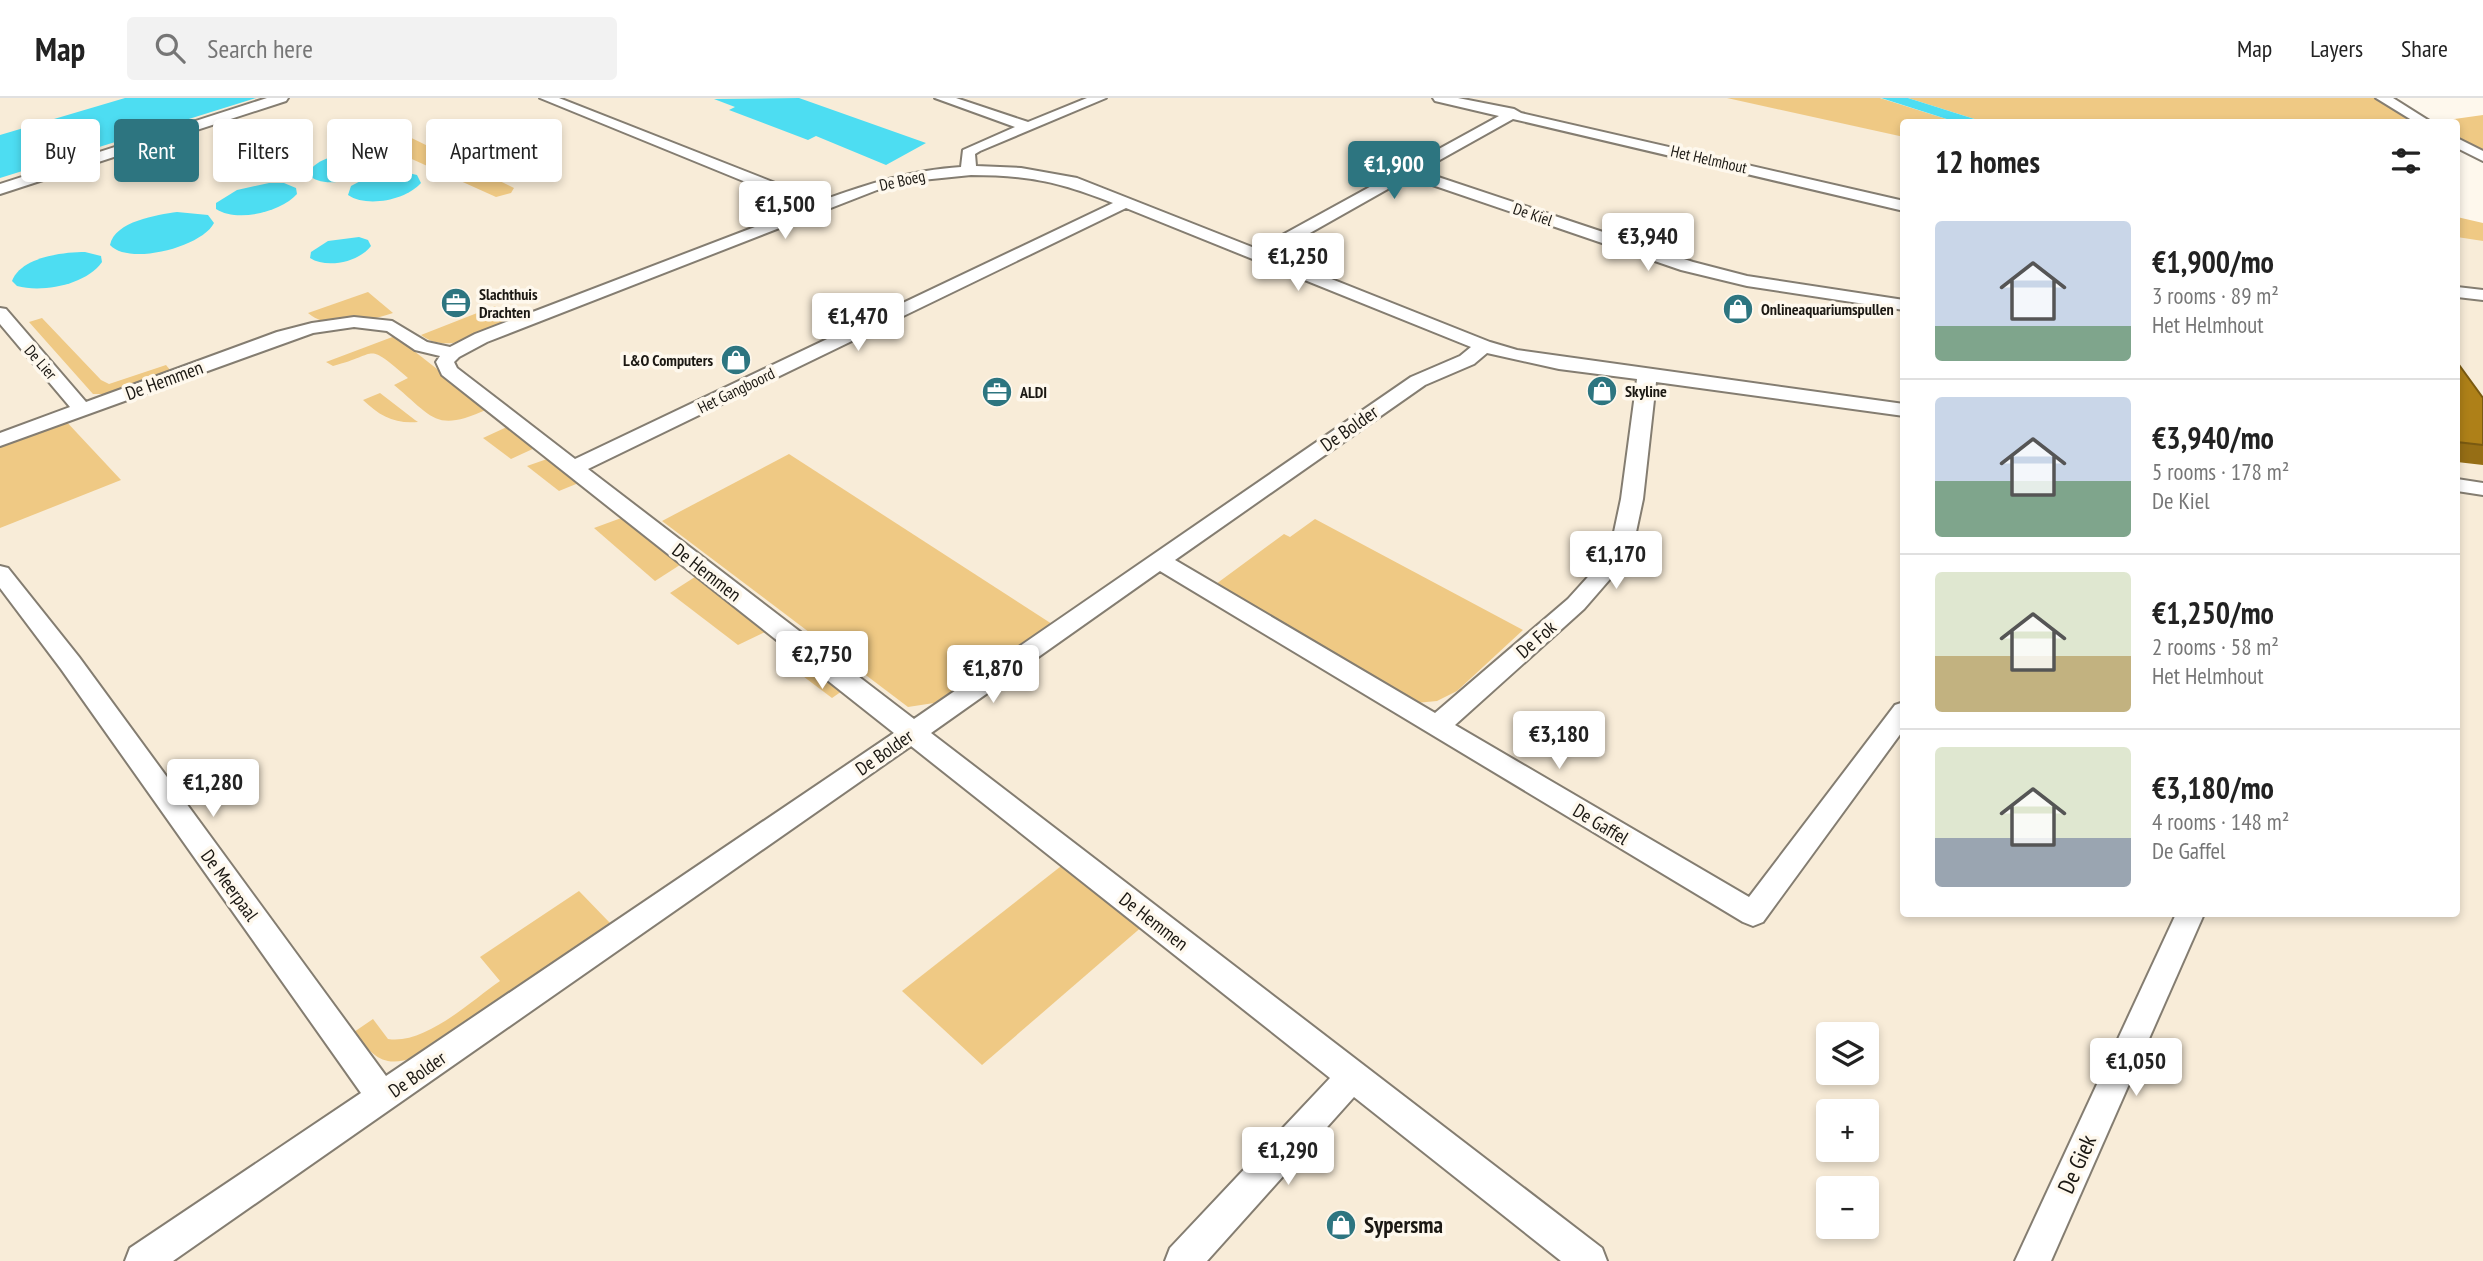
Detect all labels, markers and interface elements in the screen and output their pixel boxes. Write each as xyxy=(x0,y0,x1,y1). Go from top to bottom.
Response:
search box xyxy=(127,17,617,80)
text: Map xyxy=(35,27,85,70)
icon: search xyxy=(151,29,189,67)
text: Search here xyxy=(207,32,313,65)
text: Map xyxy=(2237,33,2272,64)
text: Layers xyxy=(2310,33,2363,64)
text: Share xyxy=(2401,33,2448,64)
chip: Buy xyxy=(21,119,100,182)
chip: Rent xyxy=(114,119,199,182)
chip: Filters xyxy=(213,119,313,182)
chip: New xyxy=(327,119,412,182)
chip: Apartment xyxy=(426,119,562,182)
pin: €1,900 xyxy=(1337,141,1451,201)
street label: Het Helmhout xyxy=(1669,141,1750,178)
text: 12 homes xyxy=(1935,142,2040,181)
icon: filters xyxy=(2387,142,2425,180)
text: €1,900 xyxy=(1364,149,1424,178)
street label: De Boeg xyxy=(877,165,927,195)
pin: €1,500 xyxy=(728,181,842,241)
text: €1,500 xyxy=(755,189,815,218)
street label: De Kiel xyxy=(1511,198,1555,230)
pin: €3,940 xyxy=(1591,214,1705,273)
text: €3,940 xyxy=(1618,221,1678,250)
pin: €1,250 xyxy=(1241,234,1355,293)
text: €1,250 xyxy=(1268,241,1328,270)
text: €1,900/mo xyxy=(2152,242,2274,281)
icon: home xyxy=(1991,249,2075,333)
text: 3 rooms · 89 m² xyxy=(2152,281,2279,310)
place label: Slachthuis Drachten xyxy=(479,284,538,322)
office icon: Slachthuis Drachten xyxy=(439,286,473,320)
shop icon: Onlineaquariumspullen xyxy=(1721,292,1755,326)
pin: €1,470 xyxy=(801,294,915,353)
place label: Onlineaquariumspullen xyxy=(1761,299,1894,319)
text: €1,470 xyxy=(828,301,888,330)
text: Het Helmhout xyxy=(2152,310,2264,339)
street label: De Lier xyxy=(20,341,62,384)
shop icon: L&O Computers xyxy=(719,343,753,377)
place label: L&O Computers xyxy=(623,350,713,370)
street label: De Hemmen xyxy=(122,355,206,405)
street label: Het Gangboord xyxy=(694,363,778,417)
shop icon: Skyline xyxy=(1585,374,1619,408)
office icon: ALDI xyxy=(980,375,1014,409)
place label: Skyline xyxy=(1625,381,1667,401)
place label: ALDI xyxy=(1019,382,1047,402)
street label: De Bolder xyxy=(1316,399,1383,456)
text: €3,940/mo xyxy=(2152,418,2274,457)
icon: home xyxy=(1991,425,2075,509)
text: 5 rooms · 178 m² xyxy=(2152,457,2289,486)
text: De Kiel xyxy=(2152,486,2210,515)
pin: €1,170 xyxy=(1559,532,1673,591)
street label: De Hemmen xyxy=(668,538,746,606)
text: €1,170 xyxy=(1586,539,1646,568)
text: €1,250/mo xyxy=(2152,593,2274,632)
icon: home xyxy=(1991,600,2075,684)
street label: De Fok xyxy=(1511,615,1561,663)
pin: €2,750 xyxy=(765,632,879,691)
text: 2 rooms · 58 m² xyxy=(2152,632,2279,661)
text: €2,750 xyxy=(792,639,852,668)
pin: €1,870 xyxy=(936,646,1050,705)
text: €1,870 xyxy=(963,653,1023,682)
text: Het Helmhout xyxy=(2152,661,2264,690)
pin: €3,180 xyxy=(1502,712,1616,771)
text: €3,180 xyxy=(1529,719,1589,748)
street label: De Bolder xyxy=(851,723,918,780)
pin: €1,280 xyxy=(156,760,270,819)
text: €1,280 xyxy=(183,767,243,796)
text: €3,180/mo xyxy=(2152,768,2274,807)
icon: home xyxy=(1991,775,2075,859)
street label: De Gaffel xyxy=(1569,798,1634,850)
text: 4 rooms · 148 m² xyxy=(2152,807,2289,836)
text: De Gaffel xyxy=(2152,836,2225,865)
street label: De Meerpaal xyxy=(196,845,264,926)
street label: De Hemmen xyxy=(1115,887,1193,955)
map controls xyxy=(1816,1022,1879,1239)
button: layers xyxy=(1816,1022,1879,1085)
pin: €1,050 xyxy=(2079,1038,2193,1098)
street label: De Bolder xyxy=(384,1045,451,1102)
text: €1,050 xyxy=(2106,1046,2166,1075)
button: + xyxy=(1816,1099,1879,1162)
pin: €1,290 xyxy=(1231,1128,1345,1187)
street label: De Giek xyxy=(2051,1130,2102,1198)
text: €1,290 xyxy=(1258,1135,1318,1164)
button: − xyxy=(1816,1176,1879,1239)
shop icon: Sypersma xyxy=(1324,1208,1358,1242)
place label: Sypersma xyxy=(1364,1210,1443,1239)

